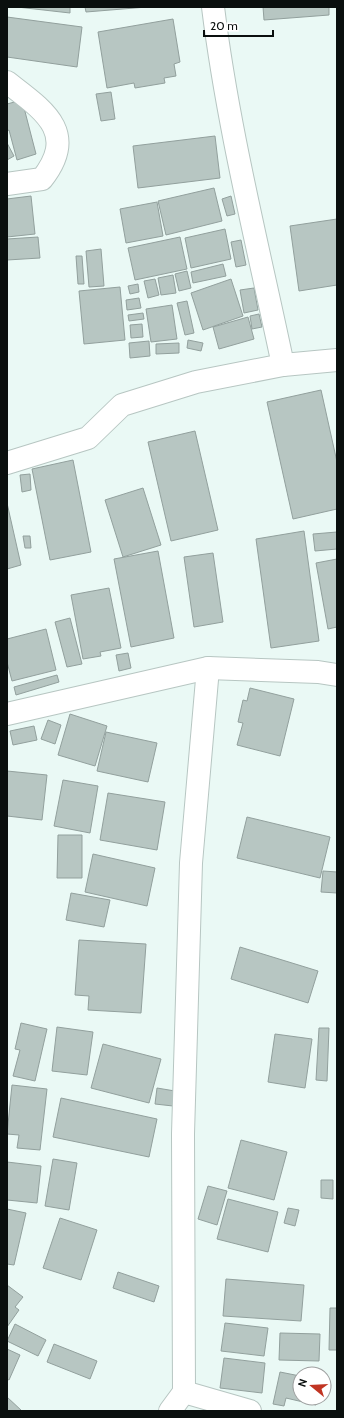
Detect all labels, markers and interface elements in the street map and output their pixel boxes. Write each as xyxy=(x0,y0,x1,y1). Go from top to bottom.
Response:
scale bar xyxy=(204,12,273,38)
text: 20 m xyxy=(210,18,238,33)
north arrow xyxy=(292,1366,332,1406)
text: N xyxy=(295,1377,310,1389)

